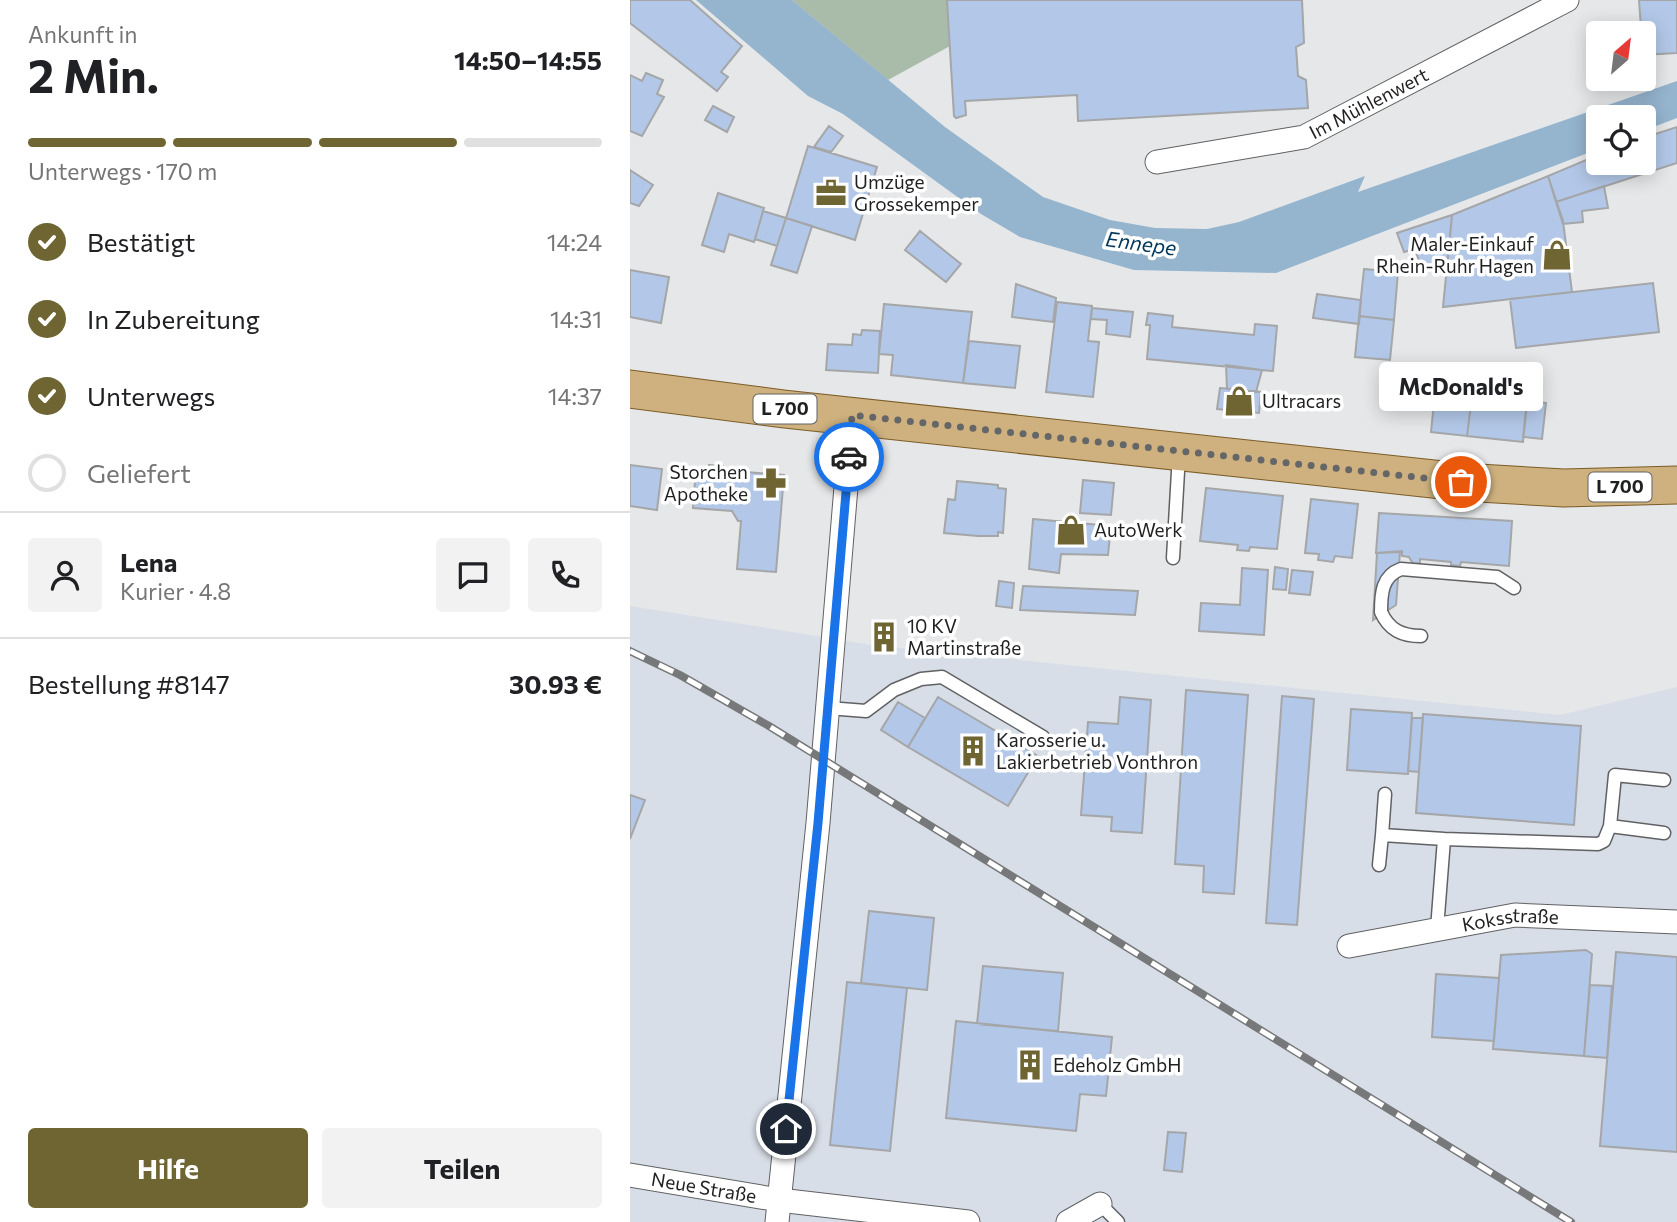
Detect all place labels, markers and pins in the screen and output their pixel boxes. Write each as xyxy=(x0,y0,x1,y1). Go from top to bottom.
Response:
place label: Umzüge Grossekemper xyxy=(854,170,979,215)
office icon: Umzüge Grossekemper xyxy=(814,176,848,210)
place label: Maler-Einkauf Rhein-Ruhr Hagen xyxy=(1376,232,1534,277)
shop icon: Maler-Einkauf Rhein-Ruhr Hagen xyxy=(1540,238,1574,272)
callout: McDonald's xyxy=(1379,363,1543,412)
shop icon: Ultracars xyxy=(1222,384,1256,418)
place label: Ultracars xyxy=(1262,389,1341,412)
pin xyxy=(1431,452,1491,512)
place label: Storchen Apotheke xyxy=(664,460,748,505)
pharmacy icon: Storchen Apotheke xyxy=(754,466,788,500)
shop icon: AutoWerk xyxy=(1054,513,1088,547)
place label: AutoWerk xyxy=(1094,518,1183,541)
place label: 10 KV Martinstraße xyxy=(907,614,1021,659)
building icon: 10 KV Martinstraße xyxy=(867,620,901,654)
place label: Karosserie u. Lakierbetrieb Vonthron xyxy=(996,728,1198,773)
building icon: Karosserie u. Lakierbetrieb Vonthron xyxy=(956,734,990,768)
building icon: Edeholz GmbH xyxy=(1013,1048,1047,1082)
place label: Edeholz GmbH xyxy=(1053,1053,1181,1076)
pin xyxy=(756,1099,816,1159)

